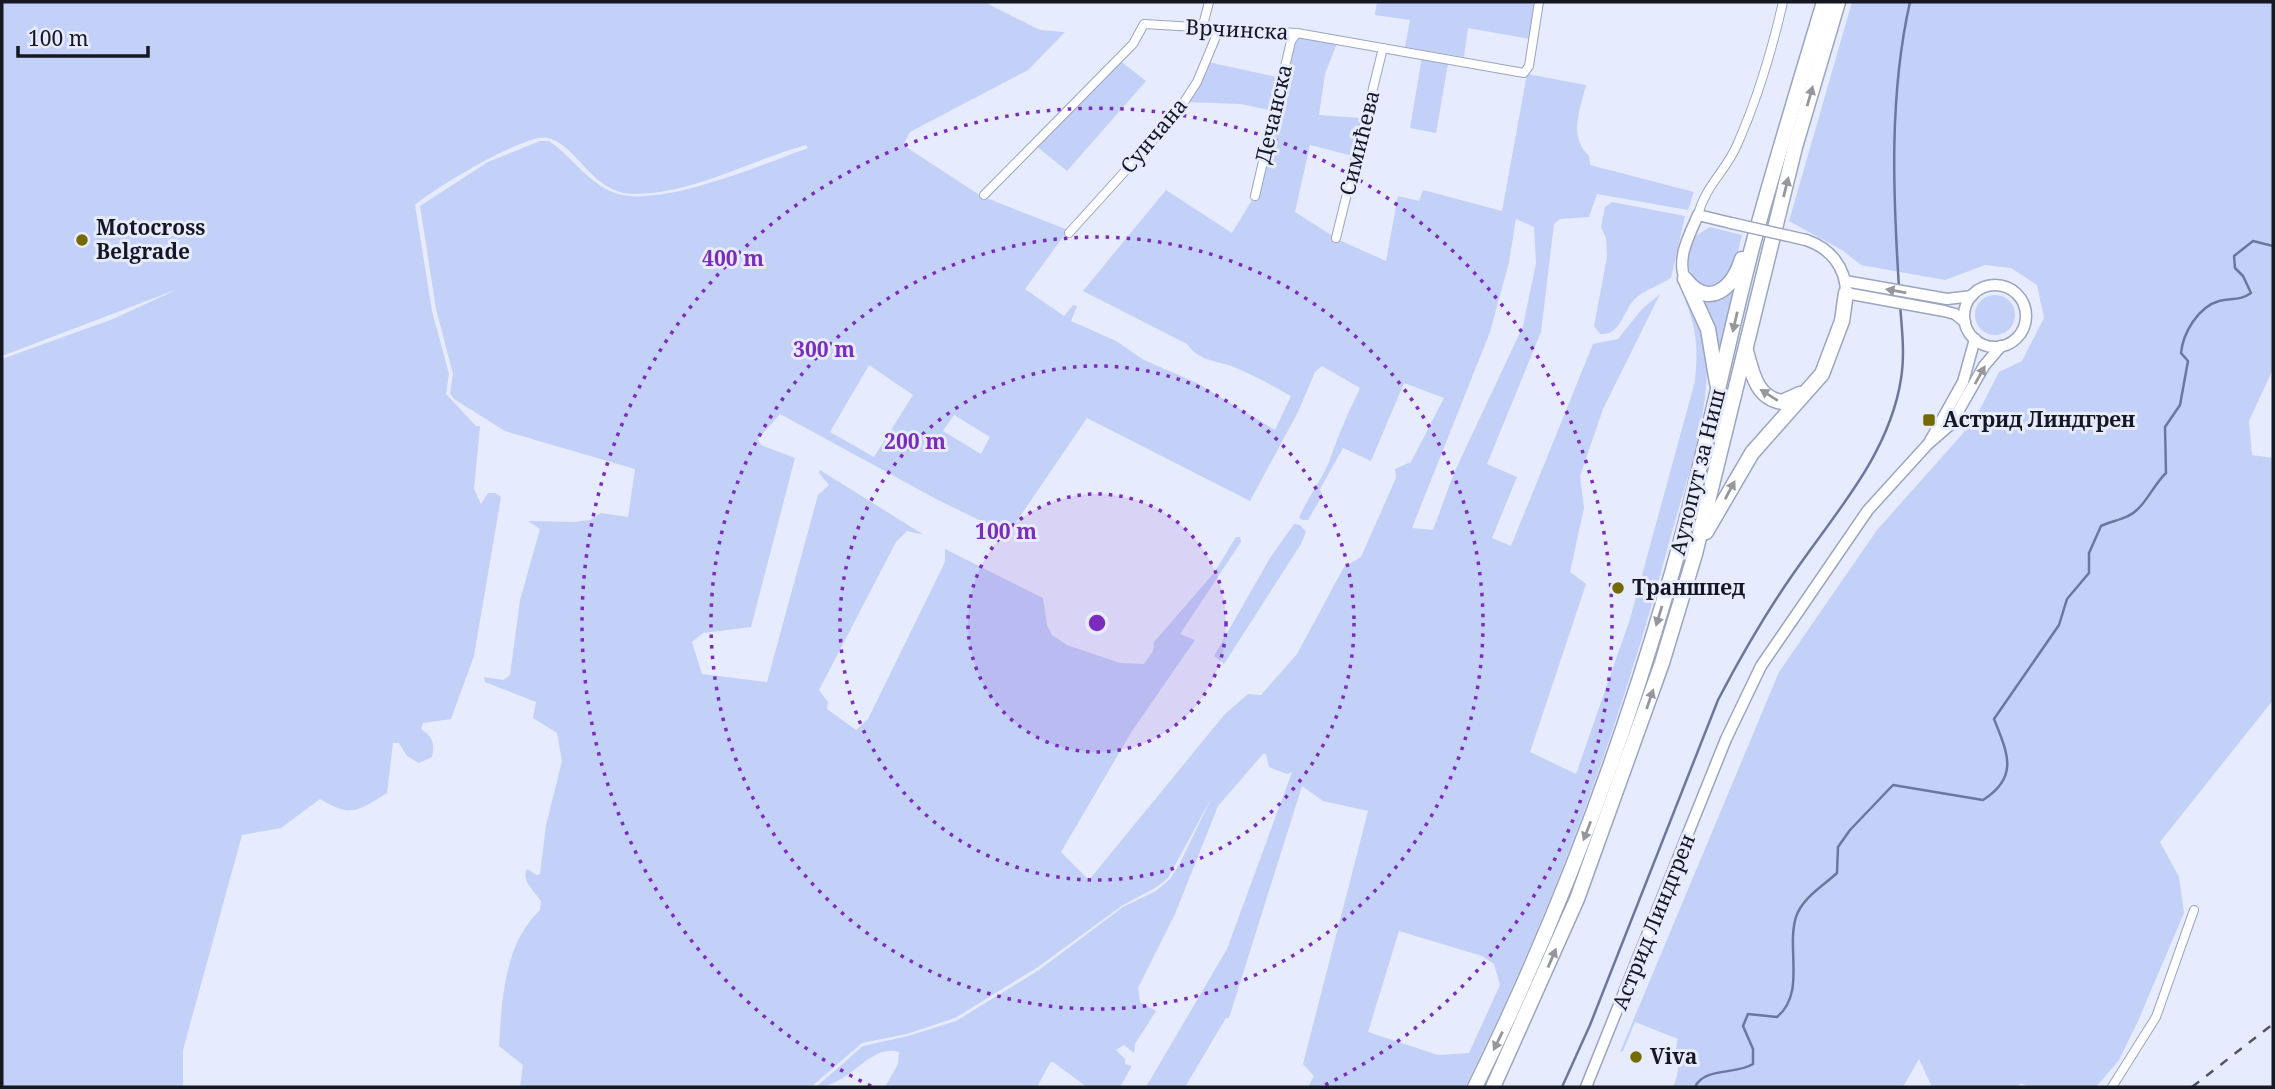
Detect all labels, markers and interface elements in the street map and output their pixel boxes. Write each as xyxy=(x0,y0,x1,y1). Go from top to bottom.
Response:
street label: Врчинска xyxy=(1185,12,1289,46)
scale bar xyxy=(18,14,147,58)
text: 100 m xyxy=(28,24,89,52)
street label: Дечанска xyxy=(1248,61,1298,166)
one-way arrow xyxy=(1806,85,1816,106)
street label: Симићева xyxy=(1332,87,1386,198)
street label: Сунчана xyxy=(1114,92,1193,179)
one-way arrow xyxy=(1781,176,1792,198)
place label: Motocross Belgrade xyxy=(96,213,205,265)
marker: Motocross Belgrade xyxy=(74,232,90,248)
text: 400 m xyxy=(702,244,764,272)
one-way arrow xyxy=(1885,285,1907,296)
one-way arrow xyxy=(1729,311,1740,333)
text: 300 m xyxy=(793,335,855,363)
one-way arrow xyxy=(1974,365,1986,384)
street label: Аутопут за Ниш xyxy=(1663,386,1731,558)
one-way arrow xyxy=(1759,389,1779,402)
place label: Астрид Линдгрен xyxy=(1943,405,2135,433)
marker: Астрид Линдгрен xyxy=(1921,412,1937,428)
text: 200 m xyxy=(884,427,946,455)
one-way arrow xyxy=(1723,479,1735,499)
text: 100 m xyxy=(975,517,1037,545)
place label: Траншпед xyxy=(1632,573,1745,601)
marker: Траншпед xyxy=(1610,580,1626,596)
one-way arrow xyxy=(1654,605,1664,626)
centre of rings xyxy=(1085,611,1109,635)
one-way arrow xyxy=(1645,689,1656,710)
one-way arrow xyxy=(1581,821,1592,842)
street label: Астрид Линдгрен xyxy=(1605,829,1701,1014)
one-way arrow xyxy=(1547,948,1558,969)
one-way arrow xyxy=(1492,1031,1504,1051)
place label: Viva xyxy=(1650,1042,1697,1070)
marker: Viva xyxy=(1628,1049,1644,1065)

